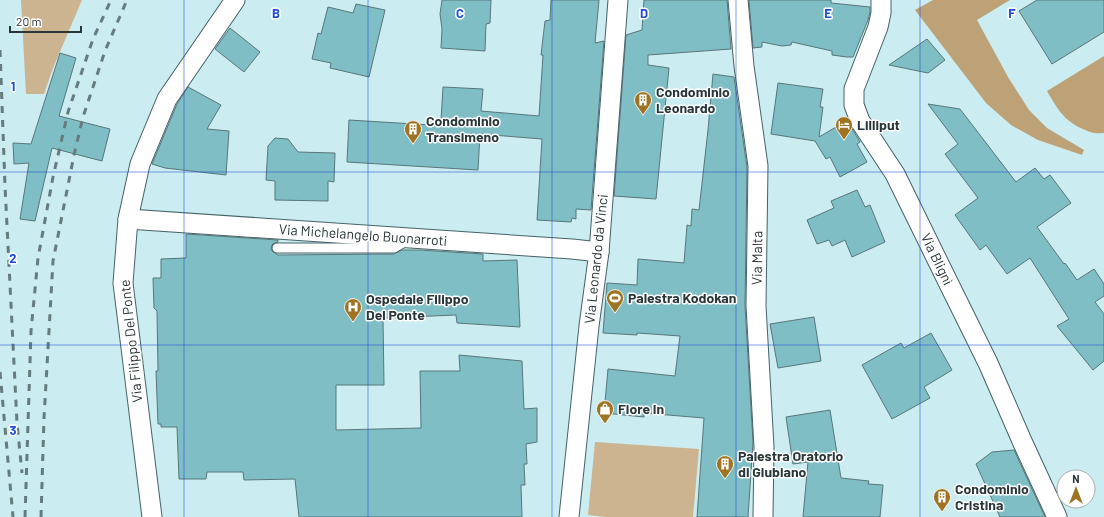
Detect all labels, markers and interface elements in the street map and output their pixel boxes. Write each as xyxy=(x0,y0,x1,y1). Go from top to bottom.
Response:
text: B xyxy=(272,5,280,21)
text: C xyxy=(456,5,464,21)
text: D xyxy=(640,5,648,21)
text: E xyxy=(824,5,832,21)
text: F xyxy=(1008,5,1016,21)
scale bar xyxy=(10,8,81,34)
text: 20 m xyxy=(16,14,42,28)
text: 1 xyxy=(11,78,15,94)
place label: Condominio Leonardo xyxy=(656,83,730,116)
building icon: Condominio Leonardo xyxy=(633,90,653,115)
place label: Condominio Transimeno xyxy=(426,112,500,145)
hotel icon: Lilliput xyxy=(834,115,854,140)
place label: Lilliput xyxy=(857,116,900,133)
building icon: Condominio Transimeno xyxy=(403,119,423,144)
street label: Via Leonardo da Vinci xyxy=(580,193,611,325)
street label: Via Michelangelo Buonarroti xyxy=(278,220,448,249)
street label: Via Blignì xyxy=(918,230,957,287)
street label: Via Malta xyxy=(748,231,765,285)
text: 2 xyxy=(9,250,17,266)
street label: Via Filippo Del Ponte xyxy=(116,279,145,403)
sports icon: Palestra Kodokan xyxy=(605,288,625,313)
place label: Palestra Kodokan xyxy=(628,289,736,306)
place label: Ospedale Filippo Del Ponte xyxy=(366,290,469,323)
hospital icon: Ospedale Filippo Del Ponte xyxy=(343,297,363,322)
shop icon: Fiore In xyxy=(595,399,615,424)
place label: Fiore In xyxy=(618,400,664,417)
text: 3 xyxy=(9,422,17,438)
place label: Palestra Oratorio di Giubiano xyxy=(738,447,844,480)
building icon: Palestra Oratorio di Giubiano xyxy=(715,454,735,479)
north arrow xyxy=(1056,469,1096,509)
text: N xyxy=(1072,472,1080,485)
place label: Condominio Cristina xyxy=(955,480,1029,513)
building icon: Condominio Cristina xyxy=(932,487,952,512)

